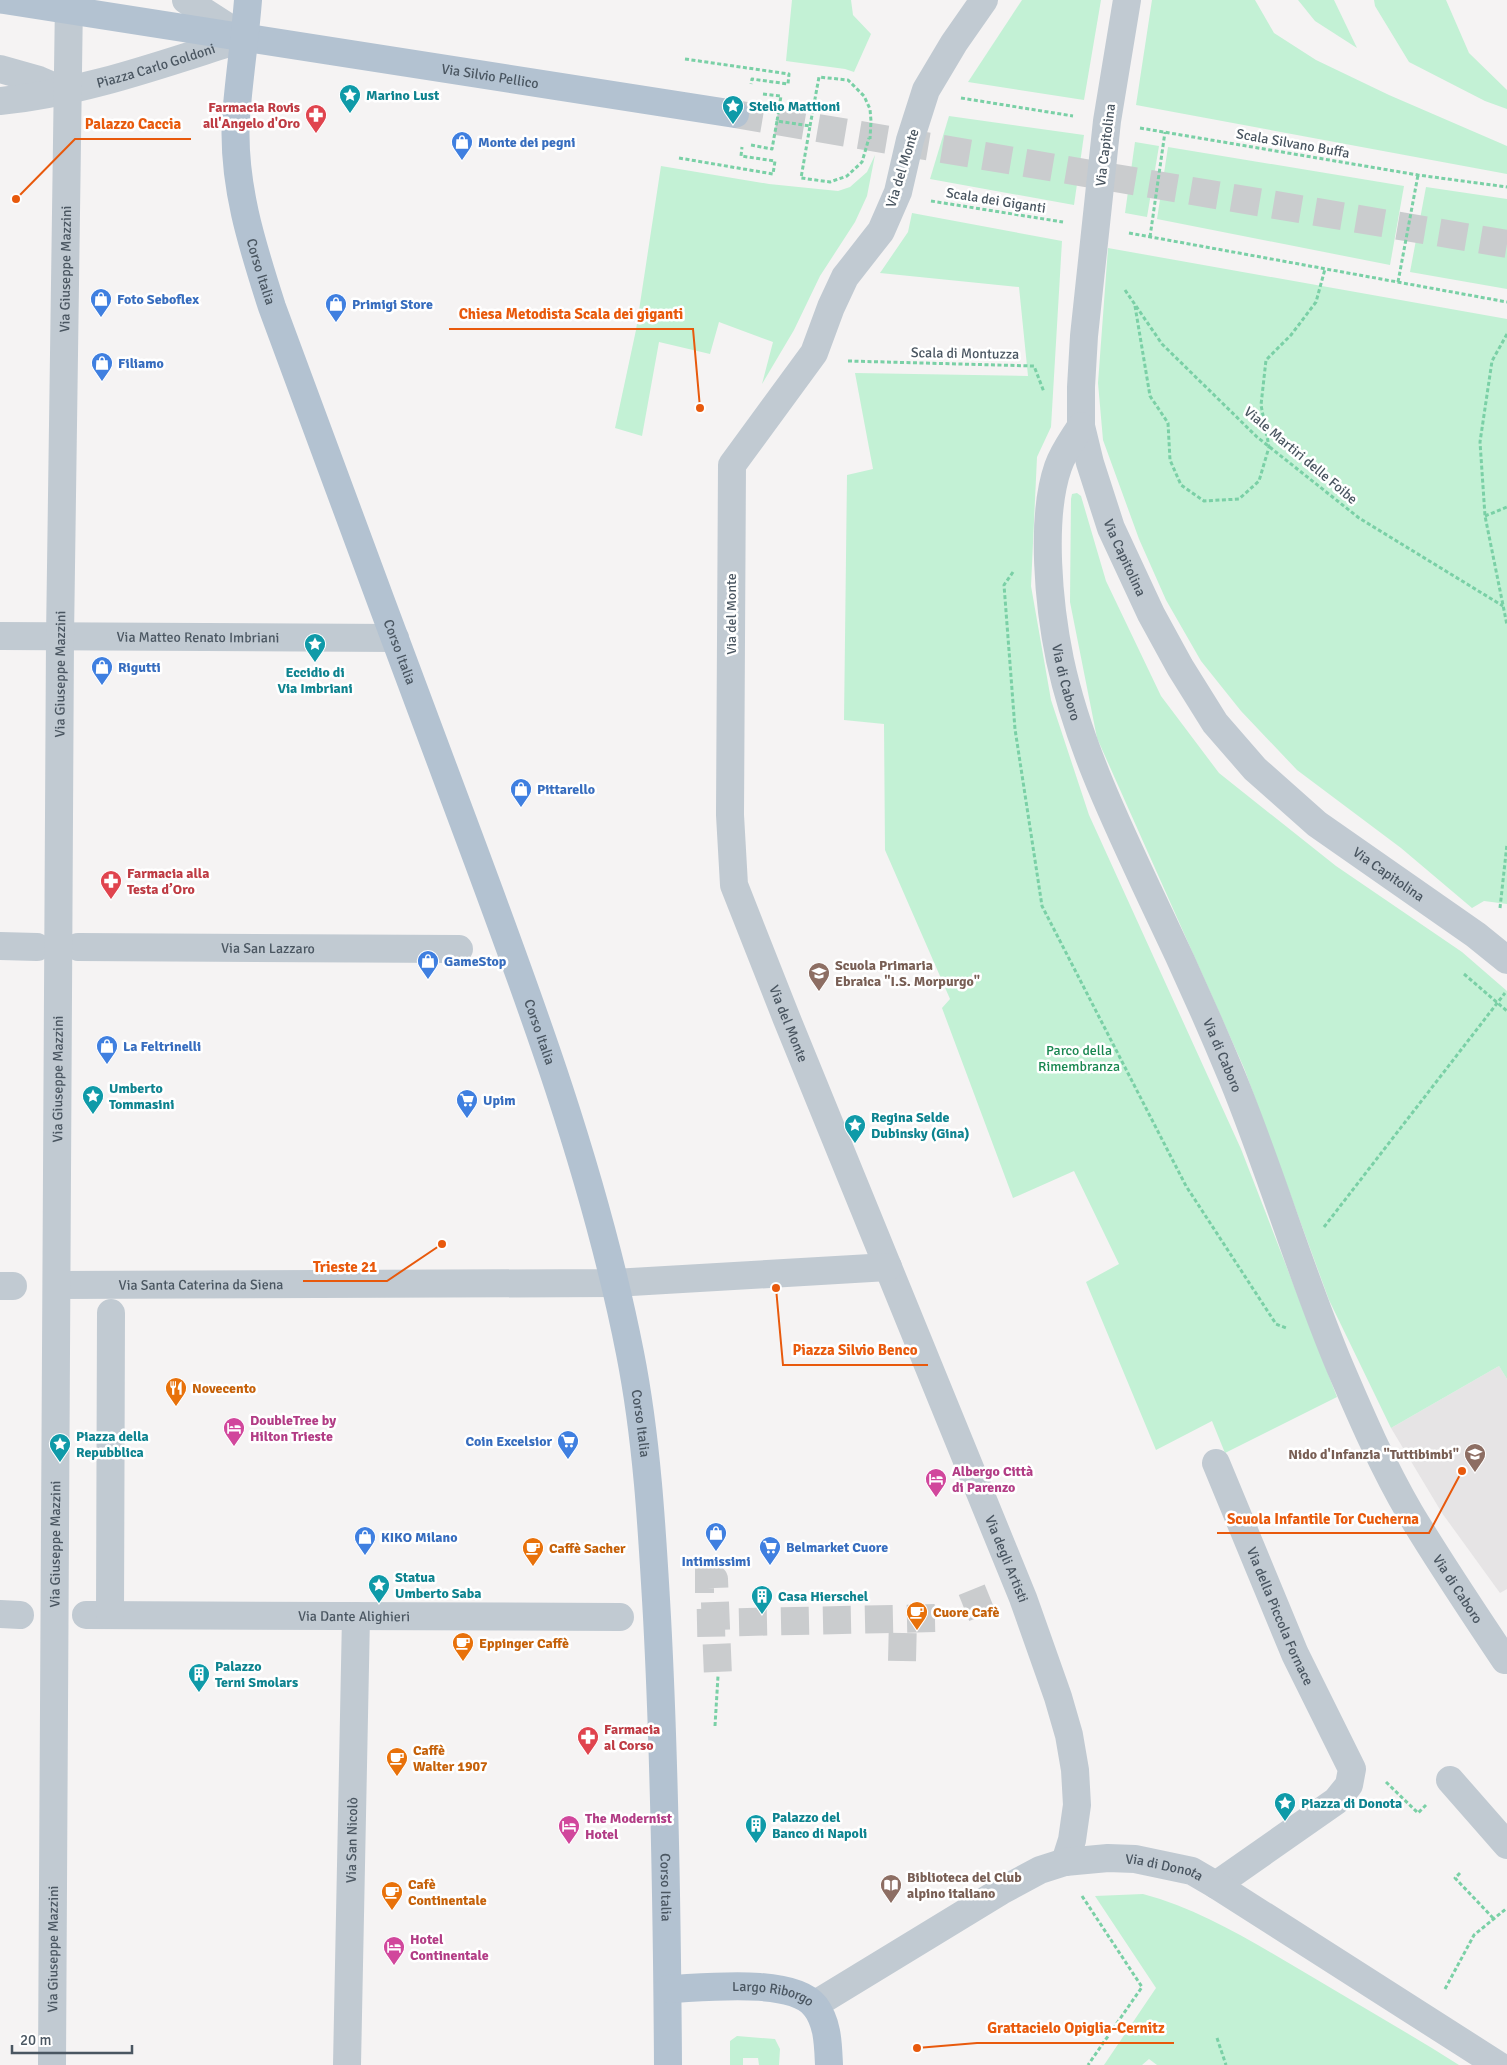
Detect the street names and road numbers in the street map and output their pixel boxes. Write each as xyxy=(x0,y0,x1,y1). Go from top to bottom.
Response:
street label: Piazza Carlo Goldoni xyxy=(95,40,217,92)
street label: Via Silvio Pellico xyxy=(440,60,540,92)
street label: Via Capitolina xyxy=(1092,103,1119,187)
street label: Scala Silvano Buffa xyxy=(1235,125,1351,162)
street label: Via del Monte xyxy=(882,127,923,210)
street label: Scala dei Giganti xyxy=(945,184,1047,217)
street label: Via Giuseppe Mazzini xyxy=(56,206,75,333)
street label: Corso Italia xyxy=(243,237,279,307)
street label: Scala di Montuzza xyxy=(911,344,1019,363)
street label: Viale Martiri delle Foibe xyxy=(1241,403,1361,508)
street label: Via Capitolina xyxy=(1100,517,1150,599)
street label: Via del Monte xyxy=(723,573,740,655)
street label: Via Giuseppe Mazzini xyxy=(51,611,69,737)
street label: Corso Italia xyxy=(379,617,419,687)
street label: Via Matteo Renato Imbriani xyxy=(117,629,279,646)
street label: Via di Caboro xyxy=(1048,643,1084,723)
street label: Via Capitolina xyxy=(1349,844,1428,905)
street label: Via San Lazzaro xyxy=(221,940,315,957)
street label: Via del Monte xyxy=(765,983,812,1065)
street label: Corso Italia xyxy=(520,997,559,1067)
street label: Via Giuseppe Mazzini xyxy=(49,1016,67,1142)
street label: Via di Caboro xyxy=(1199,1016,1245,1095)
street label: Via Santa Caterina da Siena xyxy=(119,1276,283,1294)
street label: Corso Italia xyxy=(628,1388,653,1458)
street label: Via Giuseppe Mazzini xyxy=(47,1481,64,1607)
street label: Via degli Artisti xyxy=(981,1513,1032,1605)
street label: Via della Piccola Fornace xyxy=(1243,1545,1317,1688)
street label: Via di Caboro xyxy=(1429,1552,1486,1627)
street label: Via Dante Alighieri xyxy=(298,1608,410,1625)
street label: Via San Nicolò xyxy=(343,1797,361,1883)
street label: Via di Donota xyxy=(1125,1851,1206,1885)
street label: Corso Italia xyxy=(656,1853,675,1922)
street label: Via Giuseppe Mazzini xyxy=(44,1886,62,2012)
street label: Largo Riborgo xyxy=(732,1978,817,2010)

